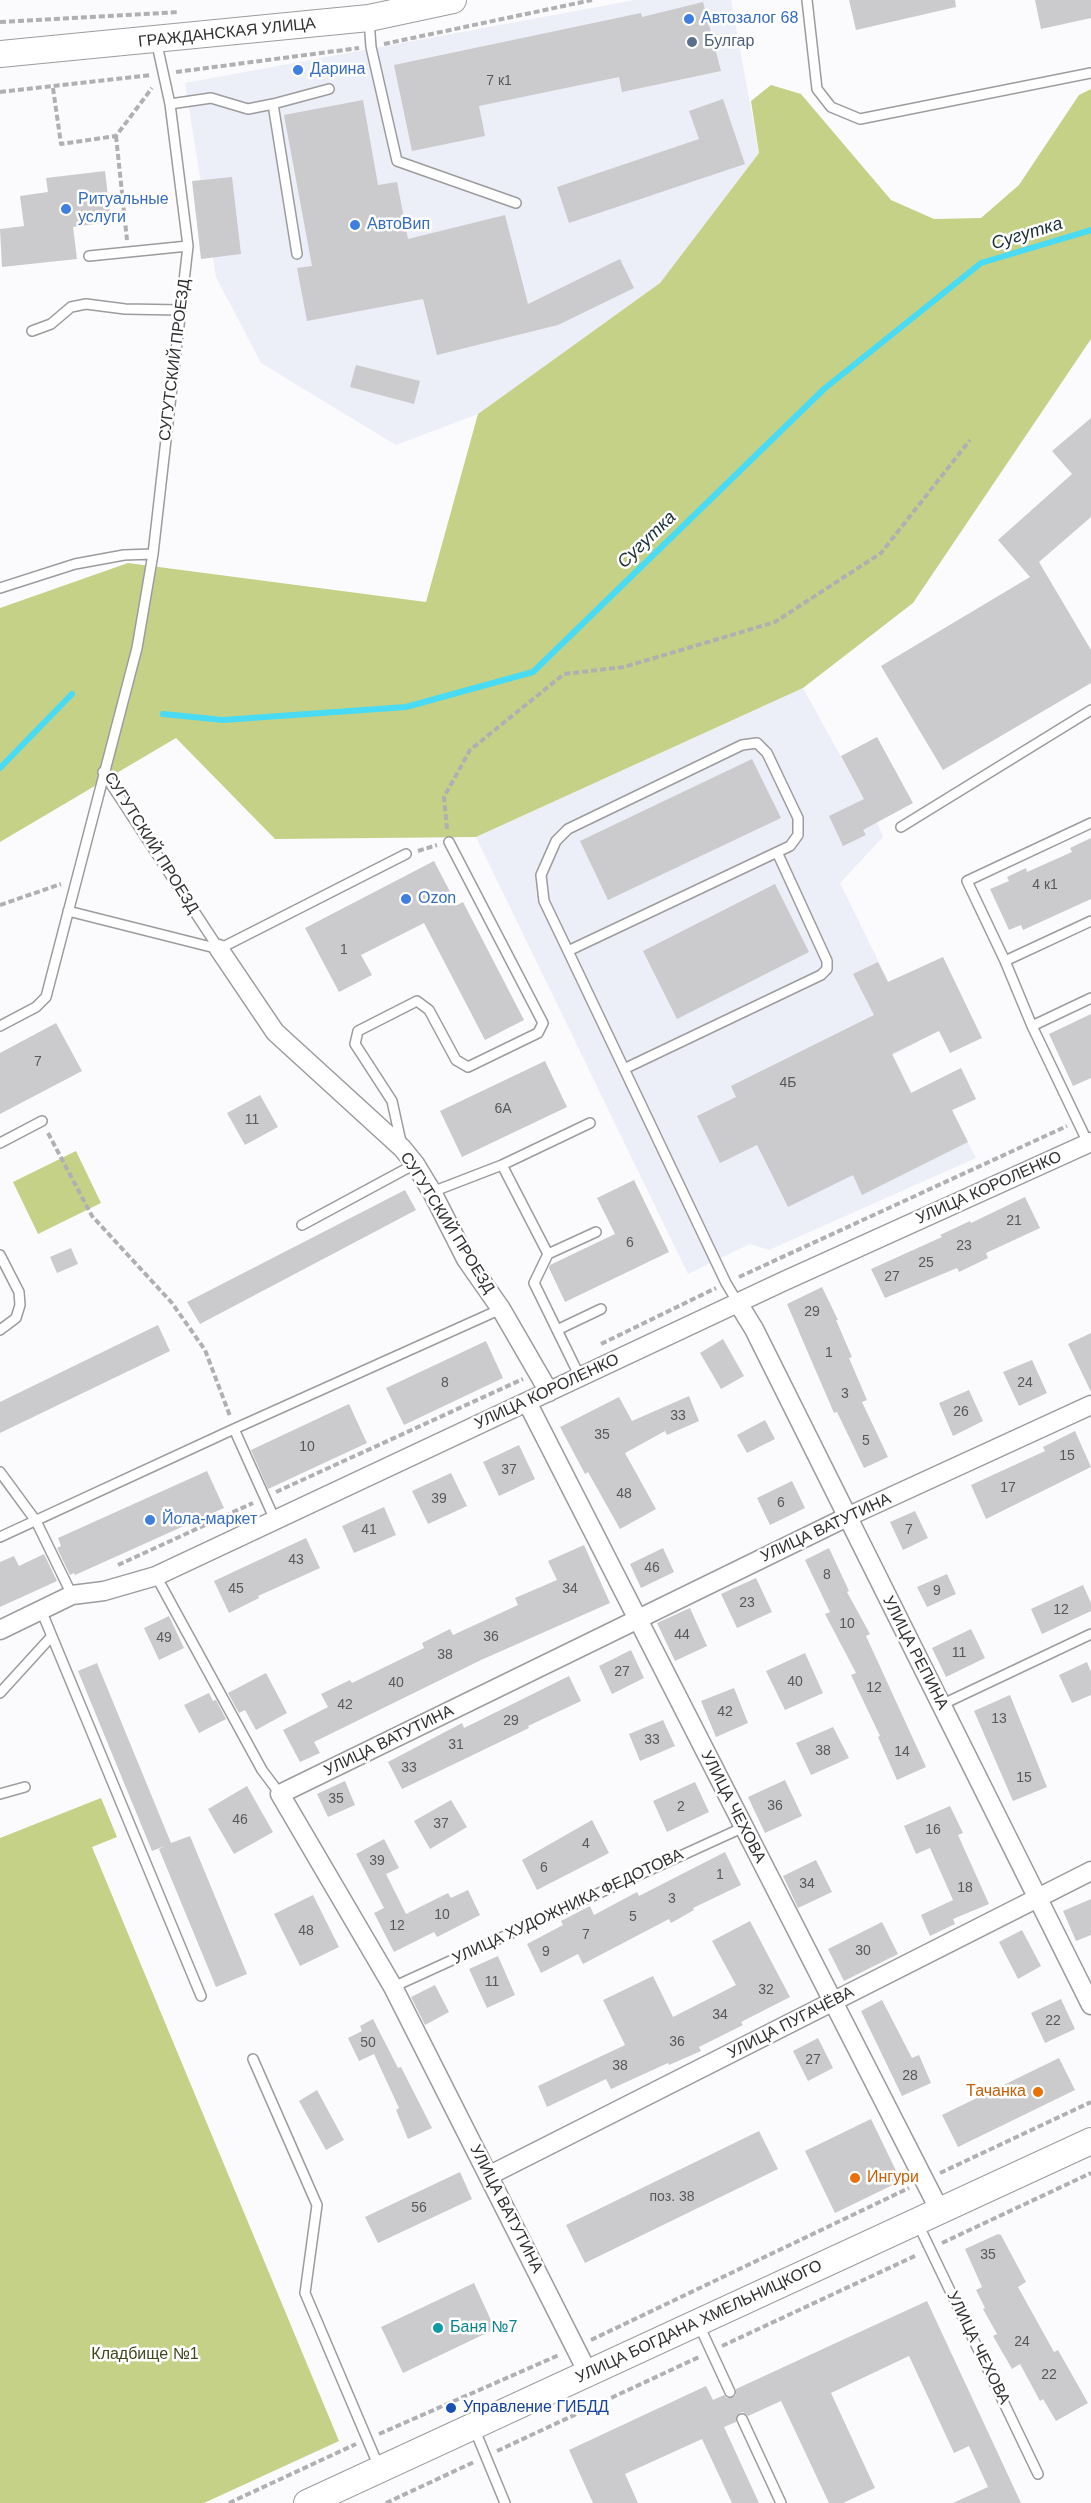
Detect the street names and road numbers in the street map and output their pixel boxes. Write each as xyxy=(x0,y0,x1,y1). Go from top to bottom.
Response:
street label: ГРАЖДАНСКАЯ УЛИЦА xyxy=(137,14,317,52)
street label: СУГУТСКИЙ ПРОЕЗД xyxy=(156,278,194,442)
street label: СУГУТСКИЙ ПРОЕЗД xyxy=(100,769,202,917)
street label: УЛИЦА КОРОЛЕНКО xyxy=(913,1147,1065,1229)
street label: СУГУТСКИЙ ПРОЕЗД xyxy=(396,1149,498,1297)
street label: УЛИЦА КОРОЛЕНКО xyxy=(472,1350,622,1434)
street label: УЛИЦА ВАТУТИНА xyxy=(758,1489,894,1567)
street label: УЛИЦА РЕПИНА xyxy=(878,1593,952,1713)
street label: УЛИЦА ВАТУТИНА xyxy=(321,1701,457,1781)
street label: УЛИЦА ЧЕХОВА xyxy=(696,1748,770,1866)
street label: УЛИЦА ХУДОЖНИКА ФЕДОТОВА xyxy=(450,1845,686,1969)
street label: УЛИЦА ПУГАЧЁВА xyxy=(725,1983,857,2063)
street label: УЛИЦА ВАТУТИНА xyxy=(465,2142,547,2276)
street label: УЛИЦА БОГДАНА ХМЕЛЬНИЦКОГО xyxy=(573,2256,825,2388)
street label: УЛИЦА ЧЕХОВА xyxy=(942,2288,1014,2408)

